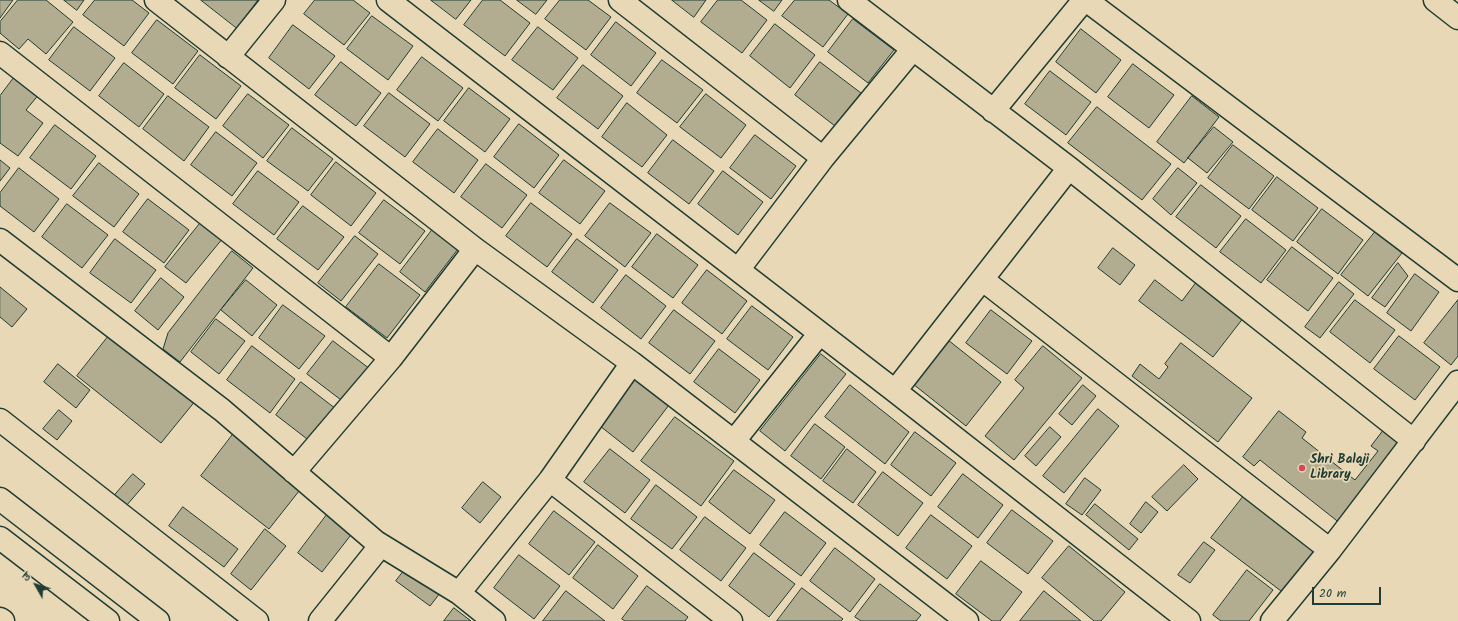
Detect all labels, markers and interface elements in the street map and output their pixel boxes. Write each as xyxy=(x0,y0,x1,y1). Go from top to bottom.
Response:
place label: Shri Balaji Library xyxy=(1310,453,1369,484)
marker: Shri Balaji Library xyxy=(1297,463,1307,473)
north arrow xyxy=(16,565,56,605)
text: उ xyxy=(18,569,36,586)
scale bar xyxy=(1314,579,1383,605)
text: 20 m xyxy=(1319,584,1346,603)

